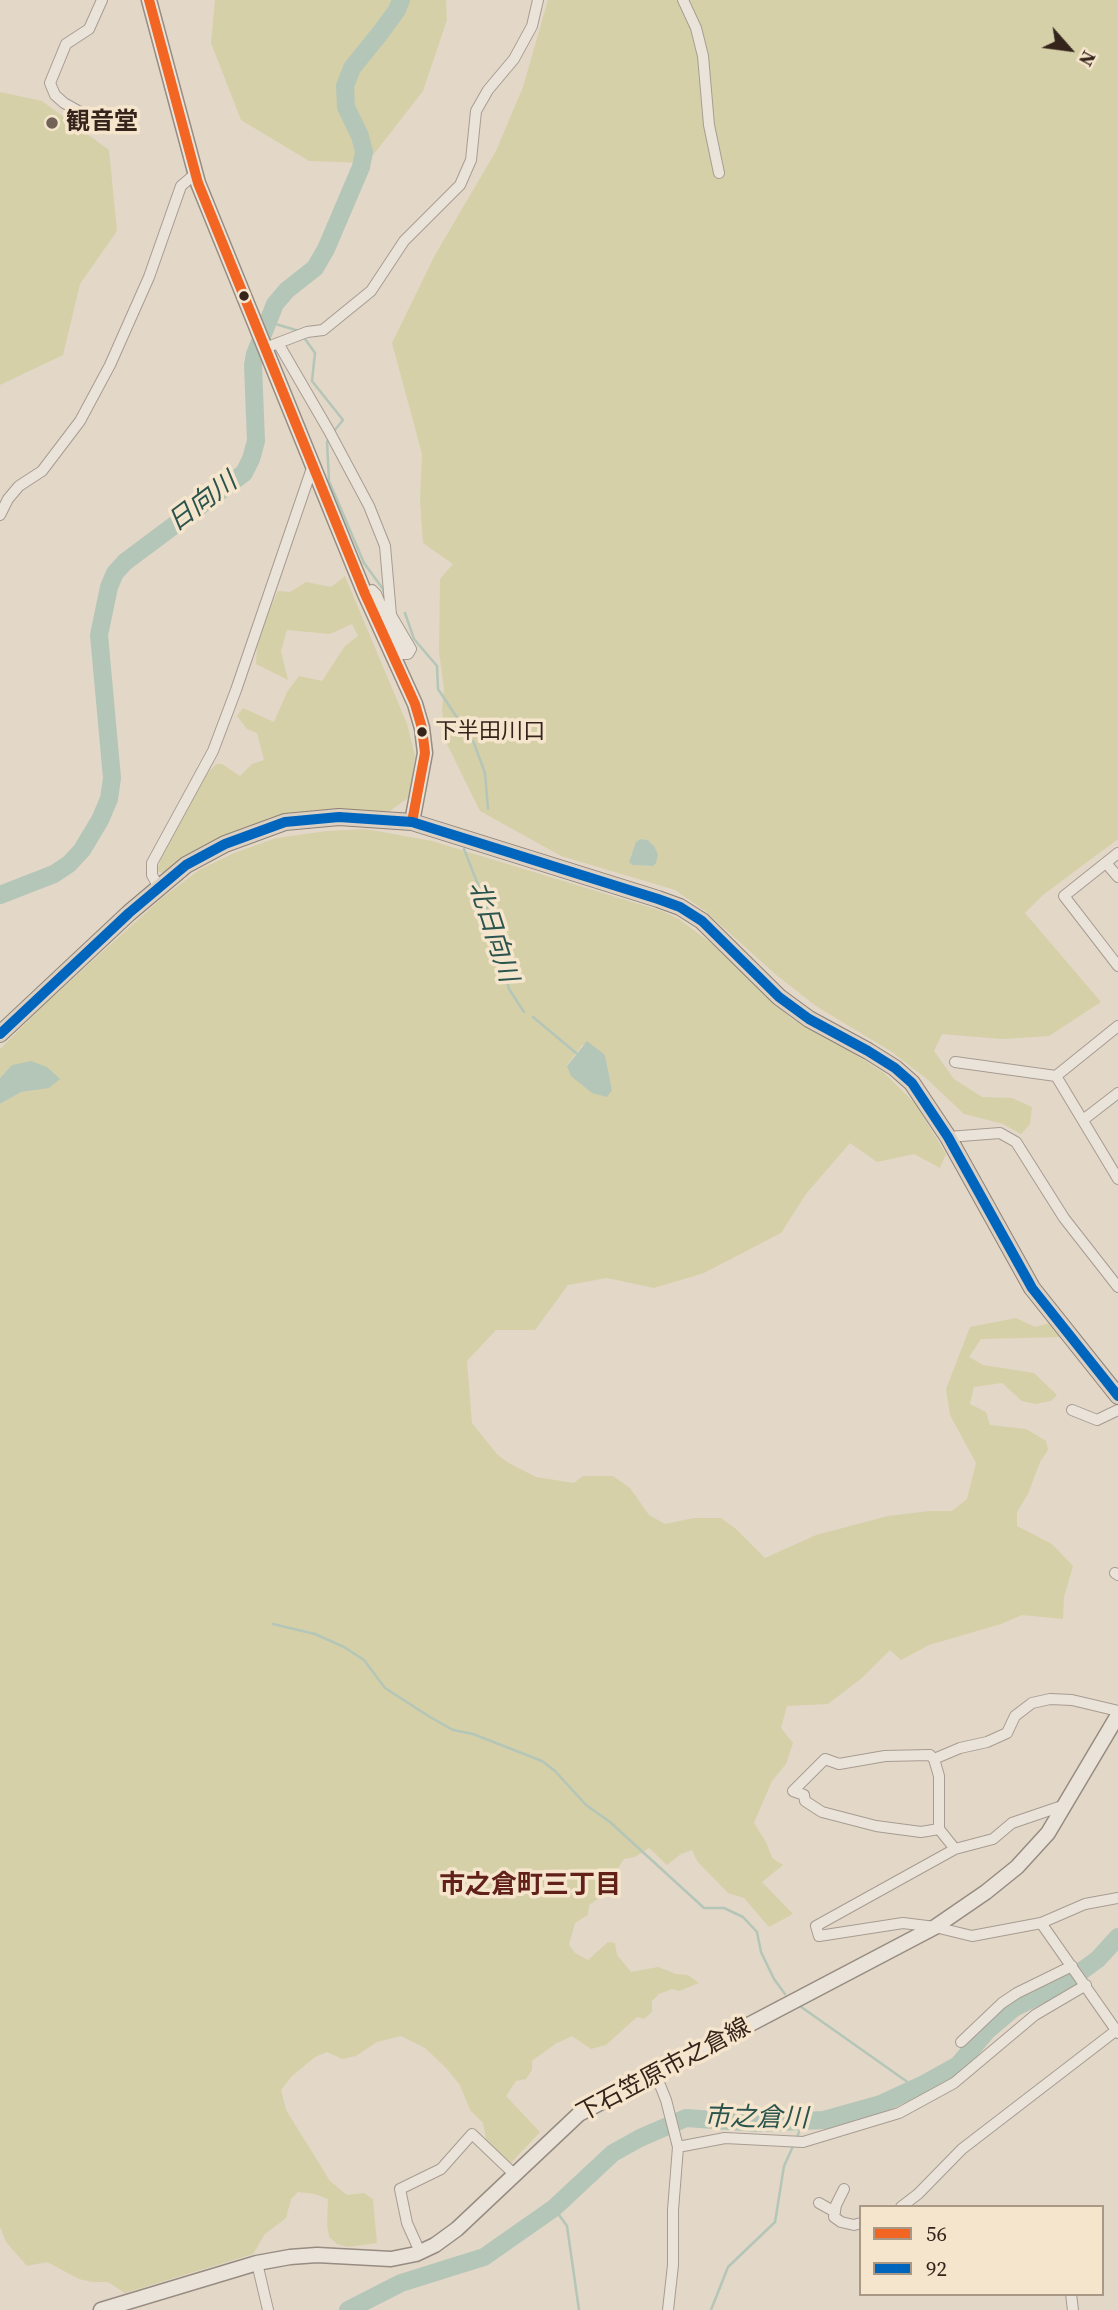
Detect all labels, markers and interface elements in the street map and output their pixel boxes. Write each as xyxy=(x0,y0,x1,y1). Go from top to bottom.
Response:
north arrow xyxy=(1034,14,1104,84)
text: N xyxy=(1073,47,1102,71)
place label: 観音堂 xyxy=(66,109,138,137)
marker: 観音堂 xyxy=(44,115,60,131)
unlabelled marker xyxy=(237,289,251,303)
water label: 日向川 xyxy=(162,467,244,539)
place label: 下半田川口 xyxy=(435,719,545,745)
marker: 下半田川口 xyxy=(415,725,429,739)
water label: 北日向川 xyxy=(461,878,523,986)
district label: 市之倉町三丁目 xyxy=(439,1870,621,1902)
street label: 下石笠原市之倉線 xyxy=(572,2013,756,2129)
water label: 市之倉川 xyxy=(704,2102,808,2136)
legend xyxy=(859,2205,1104,2296)
text: 56 xyxy=(926,2219,947,2248)
text: 92 xyxy=(926,2254,947,2283)

